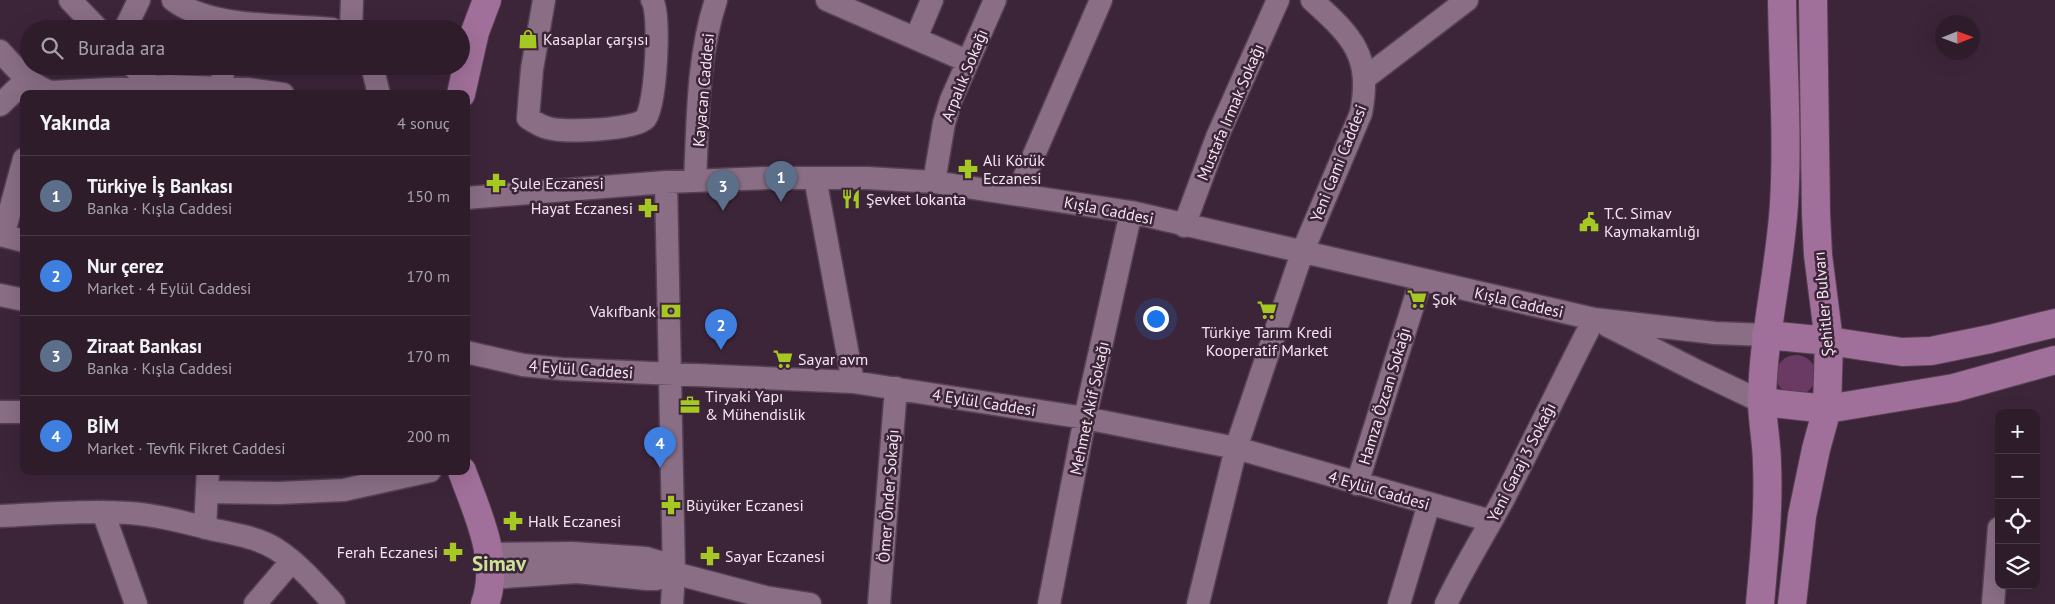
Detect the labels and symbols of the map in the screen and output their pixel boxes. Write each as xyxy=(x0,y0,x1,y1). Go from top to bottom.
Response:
north arrow xyxy=(1935,15,1980,60)
street label: Arpalık Sokağı xyxy=(936,26,992,124)
shop icon: Kasaplar çarşısı xyxy=(517,28,539,50)
place label: Kasaplar çarşısı xyxy=(543,29,649,49)
street label: Kayacan Caddesi xyxy=(688,32,718,148)
street label: Mustafa Irmak Sokağı xyxy=(1192,41,1268,183)
street label: Yeni Cami Caddesi xyxy=(1305,102,1371,224)
place label: Ali Körük Eczanesi xyxy=(983,150,1045,188)
pharmacy icon: Ali Körük Eczanesi xyxy=(957,158,979,180)
pin: 1 xyxy=(765,161,797,202)
pin: 3 xyxy=(707,170,739,211)
pharmacy icon: Şule Eczanesi xyxy=(485,172,507,194)
place label: Şule Eczanesi xyxy=(511,173,604,193)
restaurant icon: Şevket lokanta xyxy=(840,188,862,210)
place label: Şevket lokanta xyxy=(866,189,966,209)
street label: Kışla Caddesi xyxy=(1063,192,1155,228)
pharmacy icon: Hayat Eczanesi xyxy=(637,197,659,219)
place label: Hayat Eczanesi xyxy=(531,198,633,218)
place label: T.C. Simav Kaymakamlığı xyxy=(1604,203,1700,241)
public building icon: T.C. Simav Kaymakamlığı xyxy=(1578,211,1600,233)
street label: Şehitler Bulvarı xyxy=(1808,251,1838,357)
street label: Kışla Caddesi xyxy=(1472,282,1566,322)
supermarket icon: Şok xyxy=(1406,288,1428,310)
place label: Şok xyxy=(1432,289,1457,309)
supermarket icon: Türkiye Tarım Kredi Kooperatif Market xyxy=(1256,299,1278,321)
bank icon: Vakıfbank xyxy=(660,300,682,322)
place label: Vakıfbank xyxy=(589,301,656,321)
your location xyxy=(1143,306,1169,332)
pin: 2 xyxy=(705,309,737,350)
place label: Türkiye Tarım Kredi Kooperatif Market xyxy=(1202,322,1332,360)
street label: Hamza Özcan Sokağı xyxy=(1354,325,1414,467)
street label: Mehmet Akif Sokağı xyxy=(1065,339,1113,477)
supermarket icon: Sayar avm xyxy=(772,348,794,370)
place label: Sayar avm xyxy=(798,349,868,369)
street label: 4 Eylül Caddesi xyxy=(528,355,634,383)
street label: 4 Eylül Caddesi xyxy=(931,384,1037,420)
place label: Tiryaki Yapı & Mühendislik xyxy=(705,386,806,424)
office icon: Tiryaki Yapı & Mühendislik xyxy=(679,394,701,416)
street label: Yeni Garaj 3 Sokağı xyxy=(1482,399,1560,525)
pin: 4 xyxy=(644,427,676,468)
street label: Ömer Önder Sokağı xyxy=(873,429,903,563)
street label: 4 Eylül Caddesi xyxy=(1326,466,1432,514)
pharmacy icon: Büyüker Eczanesi xyxy=(660,494,682,516)
place label: Büyüker Eczanesi xyxy=(686,495,804,515)
pharmacy icon: Halk Eczanesi xyxy=(502,510,524,532)
place label: Halk Eczanesi xyxy=(528,511,621,531)
pharmacy icon: Ferah Eczanesi xyxy=(442,541,464,563)
place label: Ferah Eczanesi xyxy=(337,542,438,562)
pharmacy icon: Sayar Eczanesi xyxy=(699,545,721,567)
place label: Sayar Eczanesi xyxy=(725,546,825,566)
district label: Simav xyxy=(472,550,527,577)

